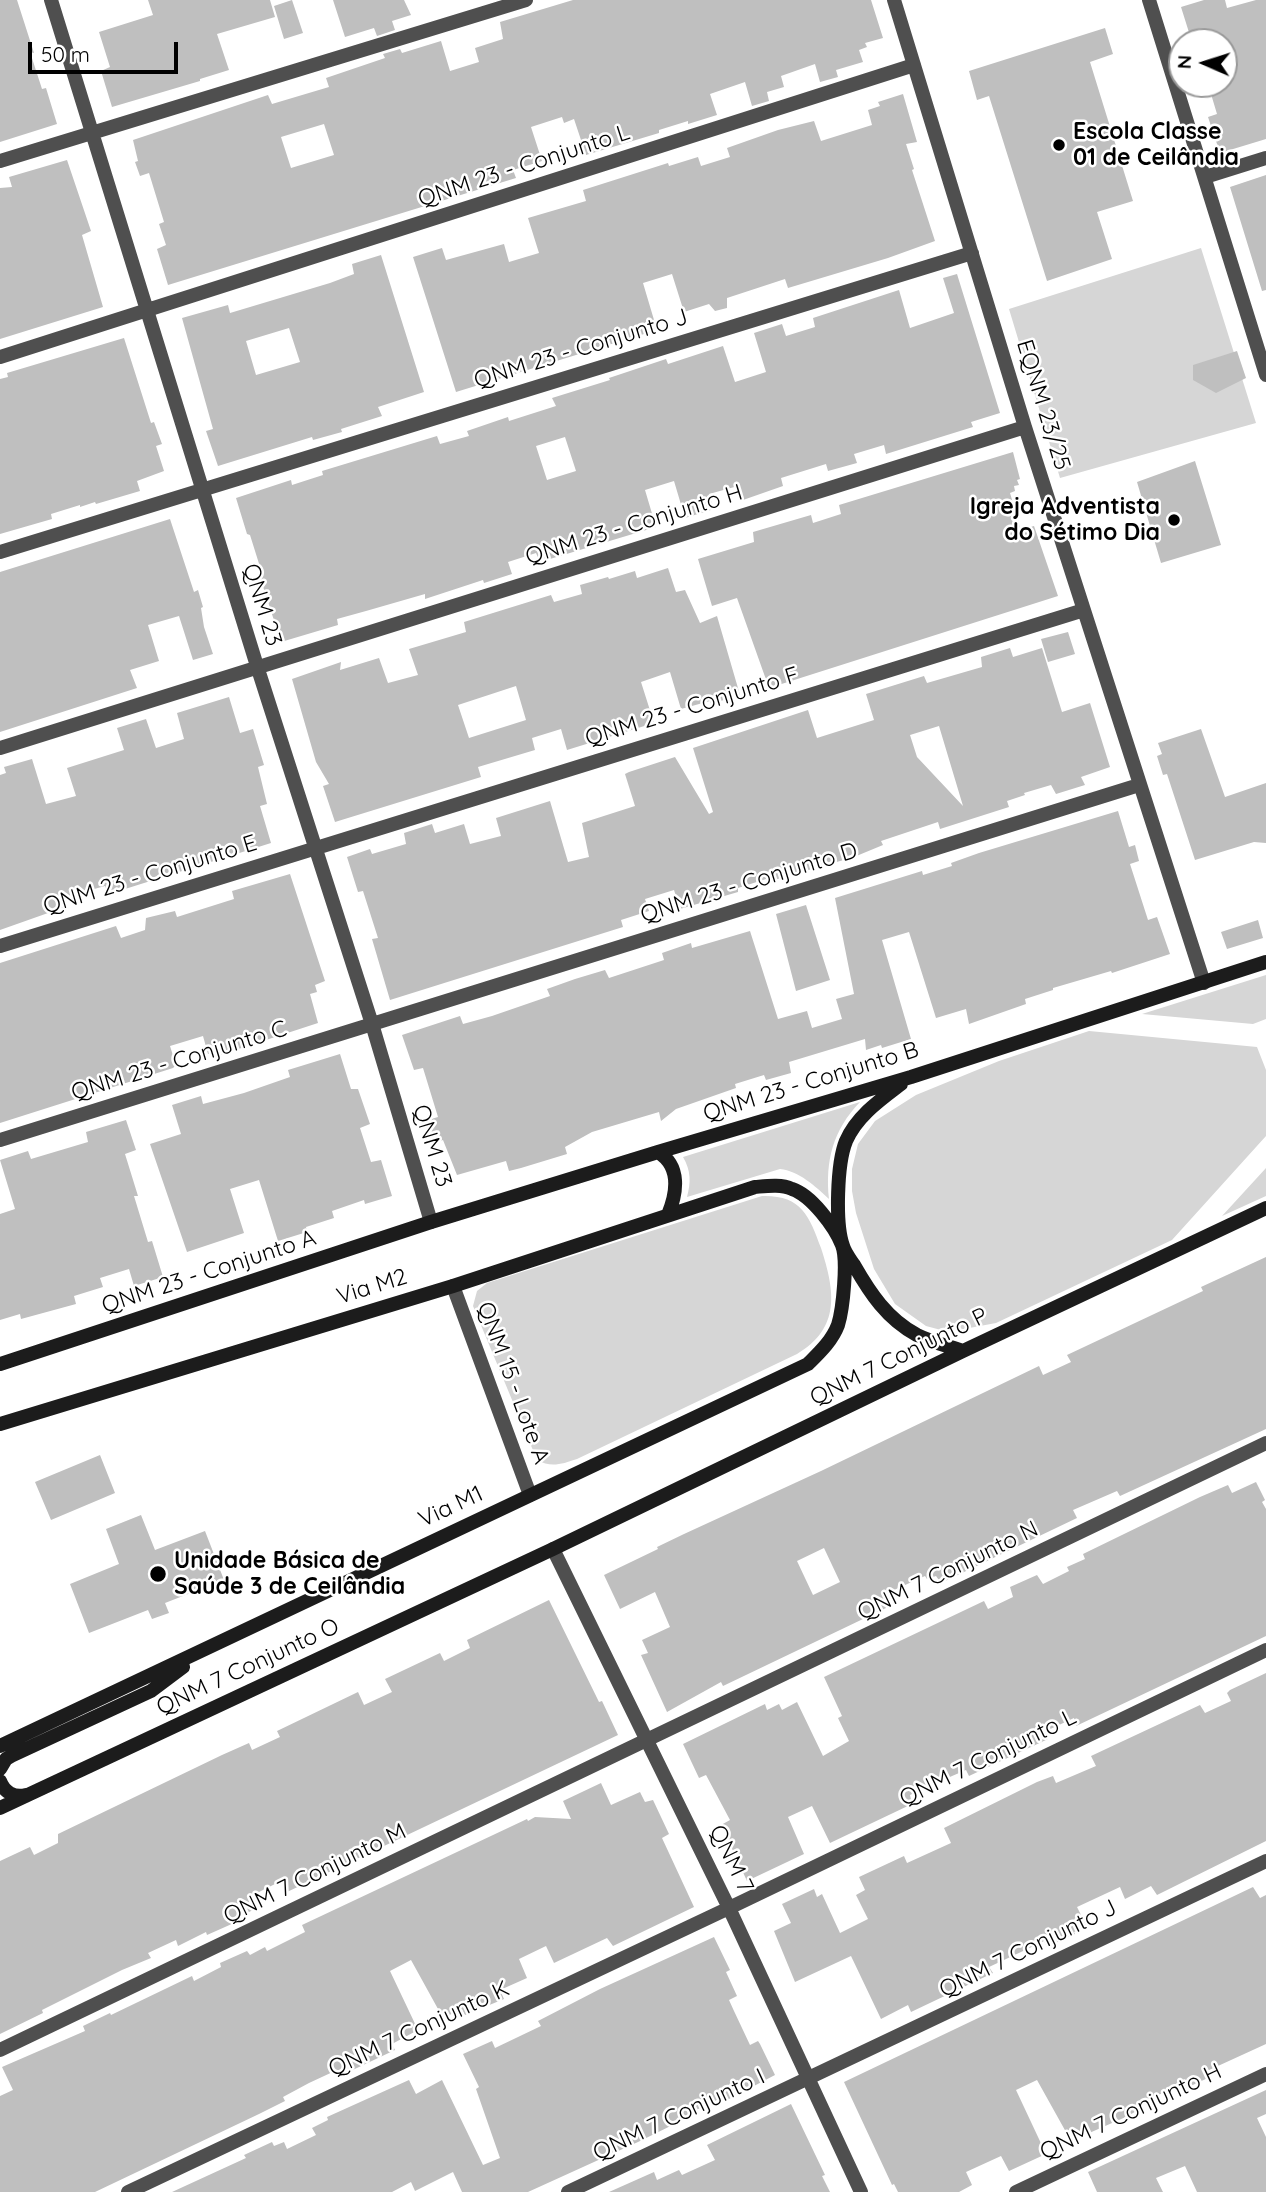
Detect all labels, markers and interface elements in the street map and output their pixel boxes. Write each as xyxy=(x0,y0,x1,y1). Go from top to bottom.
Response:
scale bar xyxy=(32,28,182,72)
north arrow xyxy=(1168,28,1238,98)
text: 50 m xyxy=(41,41,90,67)
text: N xyxy=(1172,54,1196,70)
place label: Escola Classe 01 de Ceilândia xyxy=(1073,118,1239,172)
street label: QNM 23 - Conjunto L xyxy=(415,119,633,213)
marker: Escola Classe 01 de Ceilândia xyxy=(1051,137,1067,153)
street label: QNM 23 - Conjunto J xyxy=(471,303,691,395)
street label: EQNM 23/25 xyxy=(1010,336,1076,474)
street label: QNM 23 - Conjunto H xyxy=(522,479,746,571)
place label: Igreja Adventista do Sétimo Dia xyxy=(970,493,1160,547)
marker: Igreja Adventista do Sétimo Dia xyxy=(1166,512,1182,528)
street label: QNM 23 xyxy=(236,560,288,650)
street label: QNM 23 - Conjunto F xyxy=(582,661,802,753)
street label: QNM 23 - Conjunto E xyxy=(40,829,260,921)
street label: QNM 23 - Conjunto D xyxy=(637,837,861,929)
street label: QNM 23 - Conjunto C xyxy=(68,1015,290,1107)
street label: QNM 23 - Conjunto B xyxy=(700,1036,922,1128)
street label: QNM 23 xyxy=(406,1101,458,1191)
street label: QNM 23 - Conjunto A xyxy=(98,1224,320,1320)
street label: Via M2 xyxy=(333,1263,411,1311)
street label: QNM 15 - Lote A xyxy=(471,1298,555,1468)
street label: QNM 7 Conjunto P xyxy=(806,1302,992,1412)
street label: Via M1 xyxy=(414,1480,488,1534)
street label: QNM 7 Conjunto N xyxy=(853,1515,1043,1627)
place label: Unidade Básica de Saúde 3 de Ceilândia xyxy=(174,1547,405,1601)
marker: Unidade Básica de Saúde 3 de Ceilândia xyxy=(148,1564,168,1584)
street label: QNM 7 Conjunto O xyxy=(152,1613,344,1721)
street label: QNM 7 Conjunto L xyxy=(895,1703,1081,1813)
street label: QNM 7 Conjunto M xyxy=(219,1818,411,1930)
street label: QNM 7 xyxy=(703,1821,759,1897)
street label: QNM 7 Conjunto J xyxy=(935,1894,1121,2004)
street label: QNM 7 Conjunto K xyxy=(324,1975,514,2083)
street label: QNM 7 Conjunto H xyxy=(1036,2058,1226,2166)
street label: QNM 7 Conjunto I xyxy=(589,2063,769,2167)

